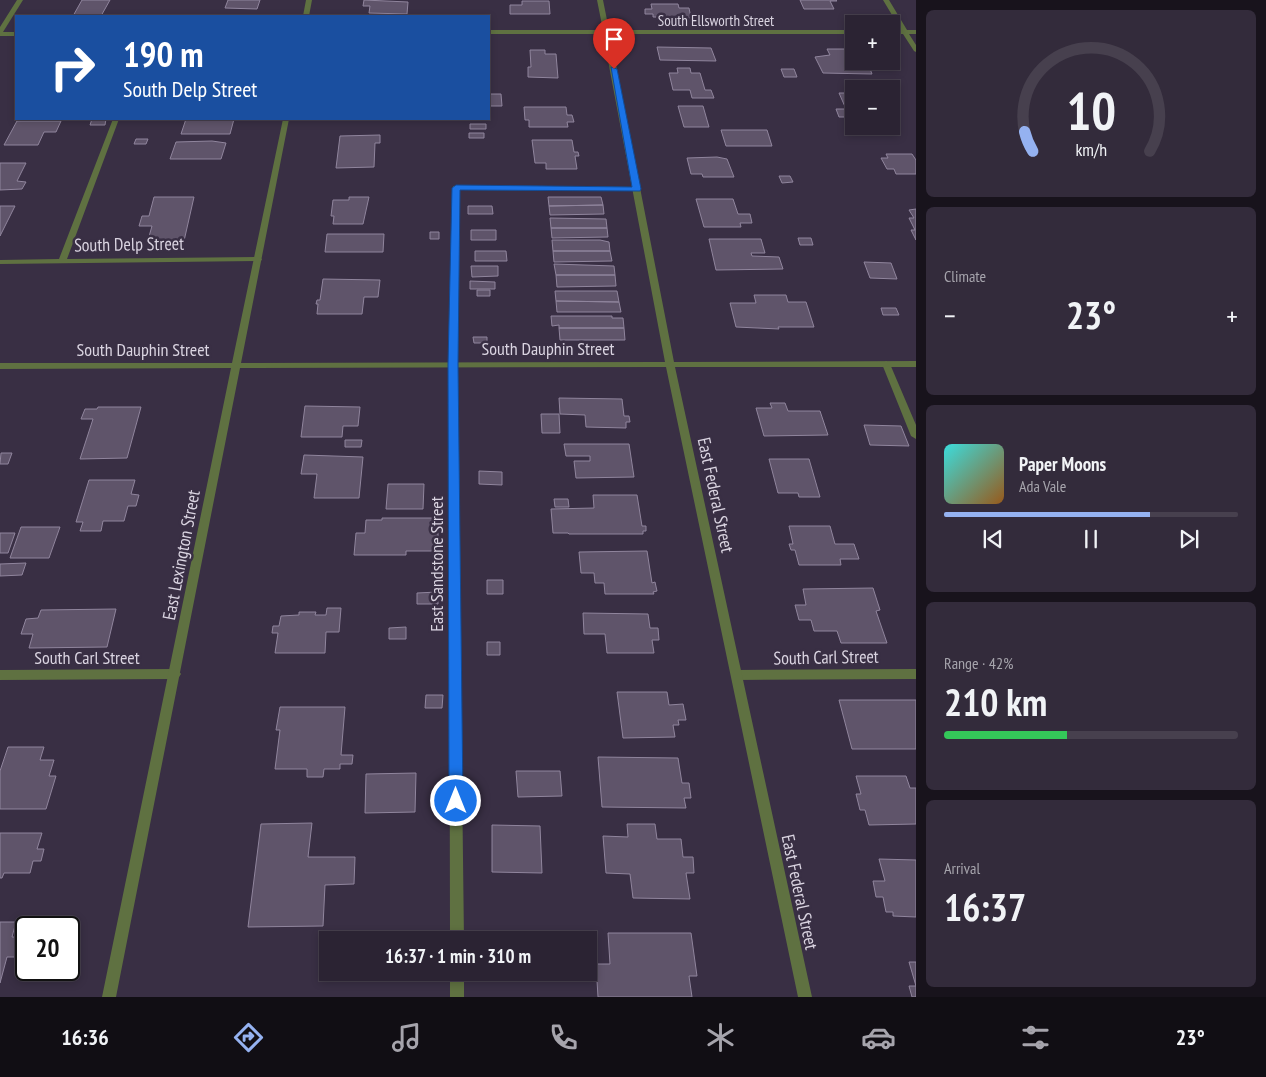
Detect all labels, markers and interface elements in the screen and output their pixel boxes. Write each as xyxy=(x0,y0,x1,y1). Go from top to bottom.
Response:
street label: South Ellsworth Street xyxy=(658,11,774,30)
map controls xyxy=(845,15,900,135)
button: + xyxy=(845,15,900,70)
pin xyxy=(593,18,635,69)
icon: arrive xyxy=(600,25,628,53)
text: 190 m xyxy=(123,31,204,77)
icon: right xyxy=(40,35,105,100)
text: South Delp Street xyxy=(123,75,257,103)
text: 10 xyxy=(1066,77,1116,144)
button: − xyxy=(845,80,900,135)
text: km/h xyxy=(1075,138,1107,161)
street label: South Delp Street xyxy=(74,232,184,256)
text: Climate xyxy=(944,266,986,286)
text: 23° xyxy=(1066,290,1116,339)
text: − xyxy=(944,297,956,334)
text: + xyxy=(1226,297,1238,334)
street label: South Dauphin Street xyxy=(481,337,615,360)
street label: South Dauphin Street xyxy=(76,338,210,361)
street label: East Federal Street xyxy=(693,435,739,555)
text: Paper Moons xyxy=(1019,452,1106,476)
text: Ada Vale xyxy=(1019,476,1066,496)
street label: East Lexington Street xyxy=(157,488,205,622)
street label: East Sandstone Street xyxy=(425,496,448,632)
icon: previous xyxy=(979,525,1007,553)
icon: pause xyxy=(1077,525,1105,553)
icon: next xyxy=(1175,525,1203,553)
street label: South Carl Street xyxy=(773,645,879,669)
street label: South Carl Street xyxy=(34,646,140,669)
text: Range · 42% xyxy=(944,653,1013,673)
text: 210 km xyxy=(944,677,1047,726)
position arrow xyxy=(429,774,481,826)
street label: East Federal Street xyxy=(777,832,823,952)
text: Arrival xyxy=(944,858,980,878)
text: 16:37 xyxy=(944,882,1026,931)
speed limit sign: 20 xyxy=(15,916,80,981)
text: 16:37 · 1 min · 310 m xyxy=(385,944,531,968)
icon: directions xyxy=(231,1020,266,1055)
icon: music xyxy=(389,1020,424,1055)
icon: phone xyxy=(546,1020,581,1055)
icon: climate xyxy=(703,1020,738,1055)
icon: car xyxy=(861,1020,896,1055)
icon: filters xyxy=(1018,1020,1053,1055)
text: 16:36 xyxy=(61,1023,109,1051)
text: 23° xyxy=(1176,1023,1205,1051)

